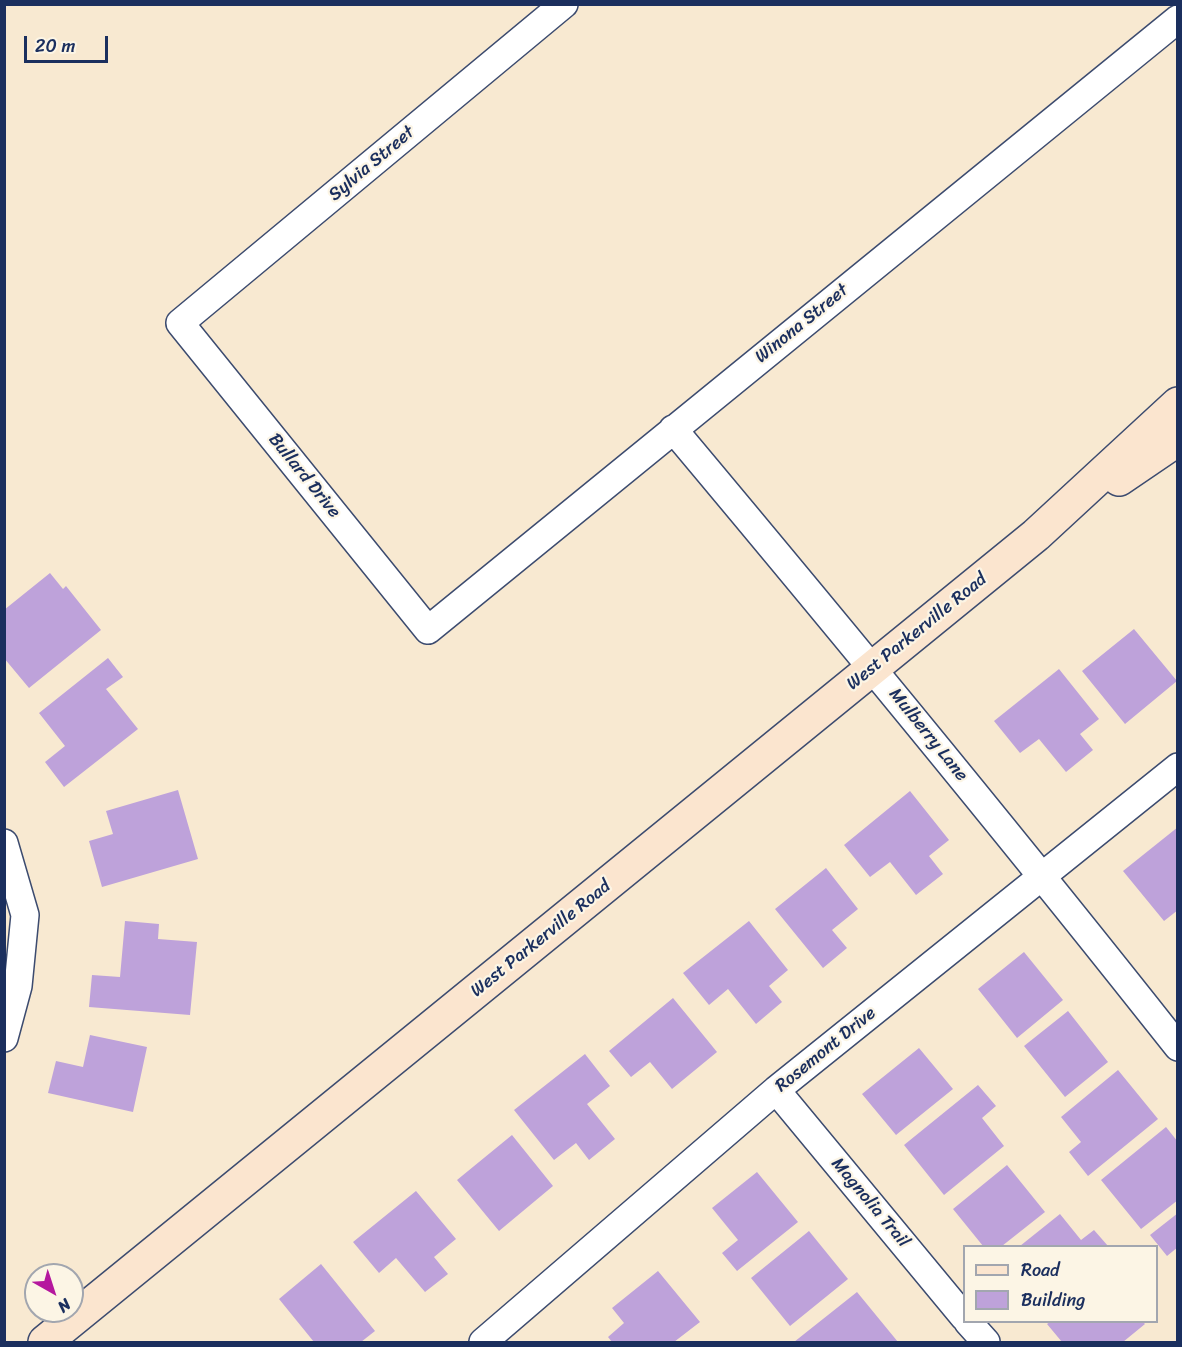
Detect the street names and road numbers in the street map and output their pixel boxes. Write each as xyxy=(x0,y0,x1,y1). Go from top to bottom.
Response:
street label: Sylvia Street xyxy=(325,122,419,206)
street label: Winona Street xyxy=(751,280,853,368)
street label: Bullard Drive xyxy=(263,429,345,523)
street label: West Parkerville Road xyxy=(843,569,991,695)
street label: Mulberry Lane xyxy=(884,684,972,786)
street label: West Parkerville Road xyxy=(467,876,615,1002)
street label: Rosemont Drive xyxy=(771,1003,881,1097)
street label: Magnolia Trail xyxy=(826,1154,914,1252)

